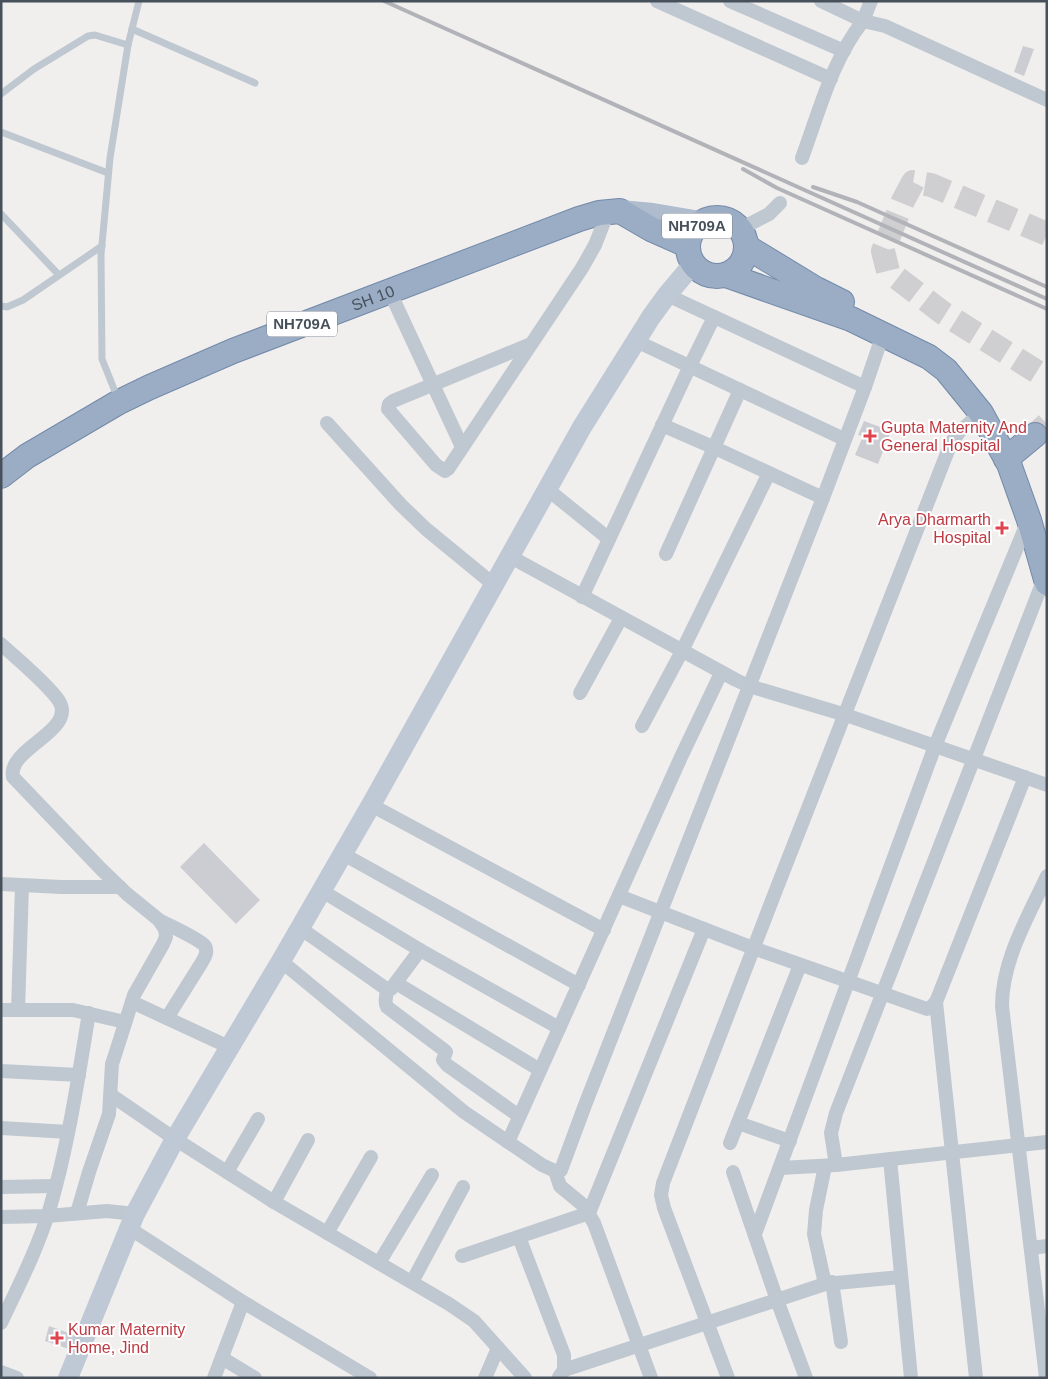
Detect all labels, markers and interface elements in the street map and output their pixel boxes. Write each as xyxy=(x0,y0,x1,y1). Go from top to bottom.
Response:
road number: NH709A xyxy=(662,214,732,238)
street label: SH 10 xyxy=(349,282,397,314)
road number: NH709A xyxy=(267,312,337,336)
place label: Gupta Maternity And General Hospital xyxy=(881,419,1027,454)
marker: Gupta Maternity And General Hospital xyxy=(863,429,877,443)
place label: Arya Dharmarth Hospital xyxy=(878,511,991,546)
marker: Arya Dharmarth Hospital xyxy=(995,521,1009,535)
place label: Kumar Maternity Home, Jind xyxy=(68,1321,185,1356)
marker: Kumar Maternity Home, Jind xyxy=(50,1331,64,1345)

